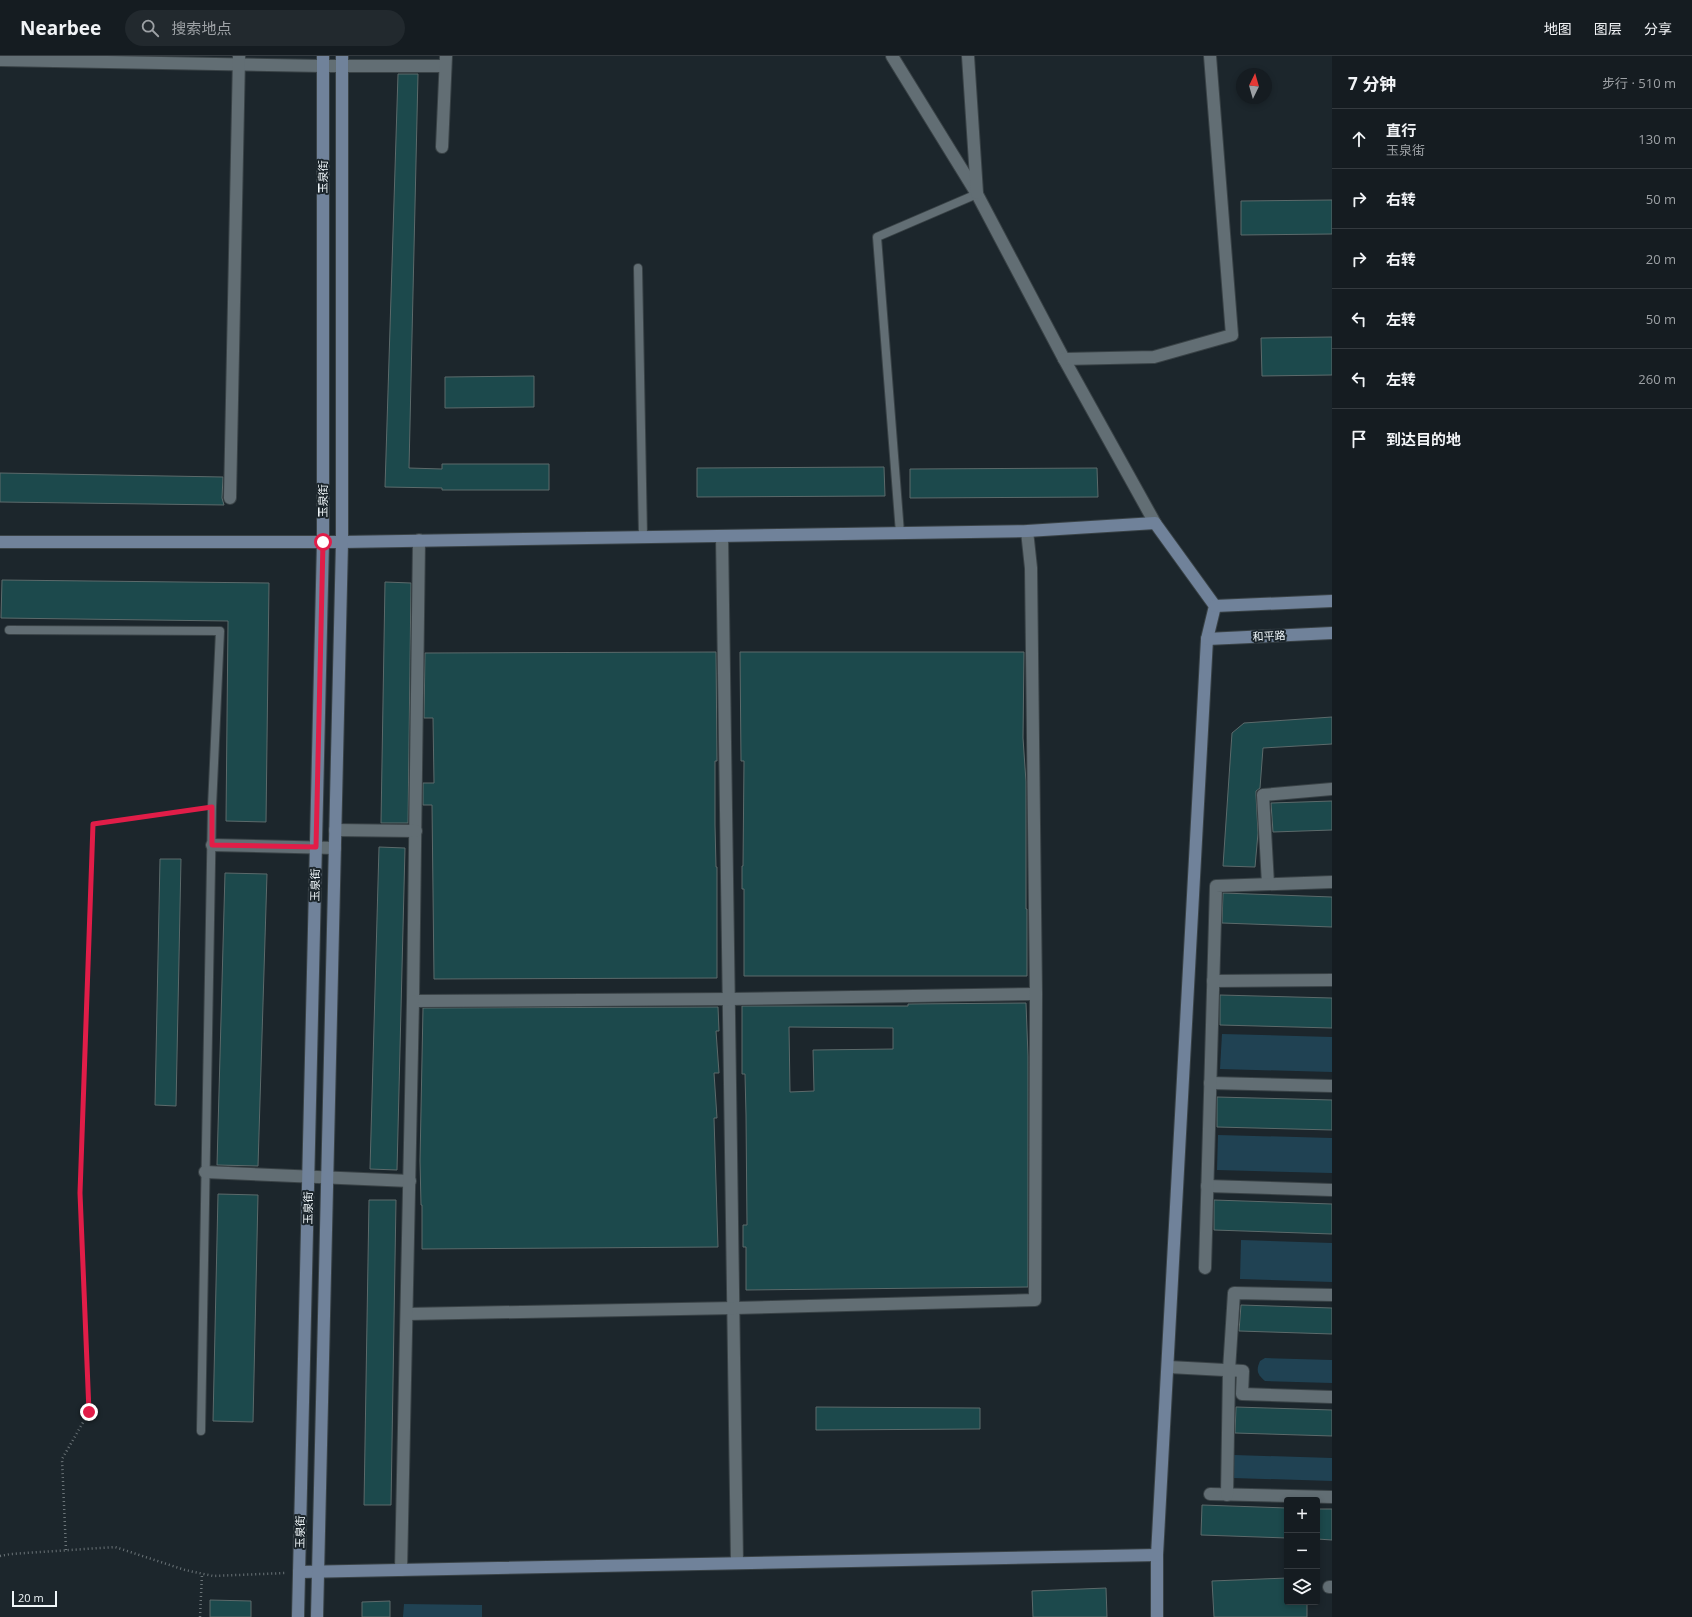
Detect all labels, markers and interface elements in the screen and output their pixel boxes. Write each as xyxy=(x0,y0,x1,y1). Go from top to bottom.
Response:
search box xyxy=(125,10,405,46)
text: Nearbee xyxy=(20,15,101,41)
icon: search xyxy=(139,17,161,39)
text: 搜索地点 xyxy=(171,18,231,38)
text: 地图 xyxy=(1544,19,1572,38)
text: 图层 xyxy=(1594,19,1622,38)
text: 分享 xyxy=(1644,19,1672,38)
north arrow xyxy=(1236,68,1272,104)
text: 7 分钟 xyxy=(1348,72,1396,95)
text: 步行 · 510 m xyxy=(1602,74,1676,92)
text: 直行 xyxy=(1386,120,1416,140)
icon: ahead xyxy=(1348,128,1370,150)
text: 130 m xyxy=(1638,130,1676,148)
text: 玉泉街 xyxy=(1386,141,1425,159)
street label: 玉泉街 xyxy=(315,161,330,194)
icon: right xyxy=(1348,188,1370,210)
text: 右转 xyxy=(1386,189,1416,209)
text: 50 m xyxy=(1646,190,1676,208)
icon: right xyxy=(1348,248,1370,270)
text: 右转 xyxy=(1386,249,1416,269)
text: 20 m xyxy=(1646,250,1676,268)
icon: left xyxy=(1348,308,1370,330)
text: 左转 xyxy=(1386,309,1416,329)
text: 50 m xyxy=(1646,310,1676,328)
icon: left xyxy=(1348,368,1370,390)
text: 左转 xyxy=(1386,369,1416,389)
text: 260 m xyxy=(1638,370,1676,388)
icon: arrive xyxy=(1348,428,1370,450)
text: 到达目的地 xyxy=(1386,429,1461,449)
street label: 玉泉街 xyxy=(315,485,330,518)
route start xyxy=(314,533,332,551)
street label: 和平路 xyxy=(1252,627,1286,644)
street label: 玉泉街 xyxy=(307,868,322,902)
street label: 玉泉街 xyxy=(300,1191,315,1225)
route end xyxy=(80,1403,98,1421)
map controls xyxy=(1284,1497,1320,1605)
button: + xyxy=(1284,1497,1320,1533)
street label: 玉泉街 xyxy=(292,1515,307,1549)
button: − xyxy=(1284,1533,1320,1569)
button: layers xyxy=(1284,1569,1320,1605)
scale bar xyxy=(12,1589,57,1608)
text: 20 m xyxy=(18,1590,44,1605)

